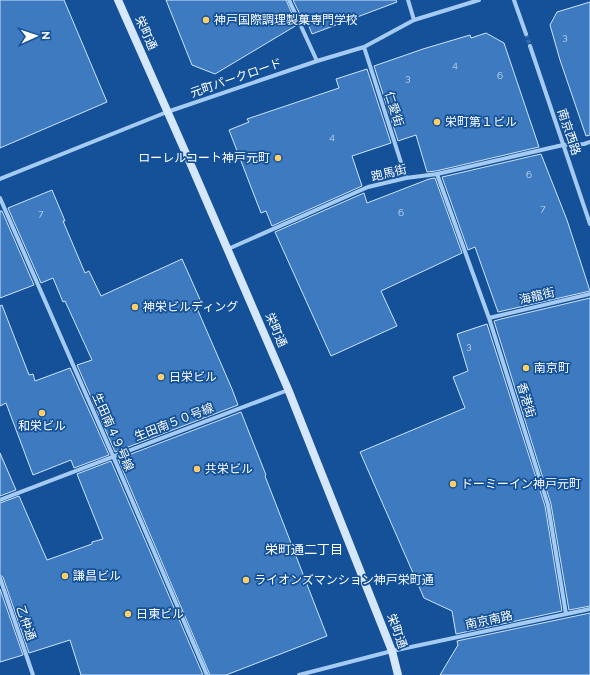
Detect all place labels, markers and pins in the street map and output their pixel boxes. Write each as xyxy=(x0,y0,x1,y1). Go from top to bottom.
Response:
place label: 神戸国際調理製菓専門学校 xyxy=(214,13,358,27)
marker: 神戸国際調理製菓専門学校 xyxy=(201,15,211,25)
place label: 栄町第１ビル xyxy=(445,115,517,129)
marker: 栄町第１ビル xyxy=(432,117,442,127)
place label: ローレルコート神戸元町 xyxy=(138,151,270,165)
marker: ローレルコート神戸元町 xyxy=(273,153,283,163)
place label: 神栄ビルディング xyxy=(143,300,238,314)
marker: 神栄ビルディング xyxy=(130,302,140,312)
place label: 南京町 xyxy=(534,361,570,375)
marker: 南京町 xyxy=(521,363,531,373)
place label: 日栄ビル xyxy=(169,370,217,384)
marker: 日栄ビル xyxy=(156,372,166,382)
marker: 和栄ビル xyxy=(37,408,47,418)
place label: 和栄ビル xyxy=(18,419,66,433)
place label: 共栄ビル xyxy=(205,462,253,476)
marker: 共栄ビル xyxy=(192,464,202,474)
place label: ドーミーイン神戸元町 xyxy=(461,477,581,491)
marker: ドーミーイン神戸元町 xyxy=(448,479,458,489)
place label: 謙昌ビル xyxy=(73,569,121,583)
marker: 謙昌ビル xyxy=(60,571,70,581)
place label: ライオンズマンション神戸栄町通 xyxy=(254,573,434,587)
marker: ライオンズマンション神戸栄町通 xyxy=(241,575,251,585)
place label: 日東ビル xyxy=(136,607,184,621)
marker: 日東ビル xyxy=(123,609,133,619)

